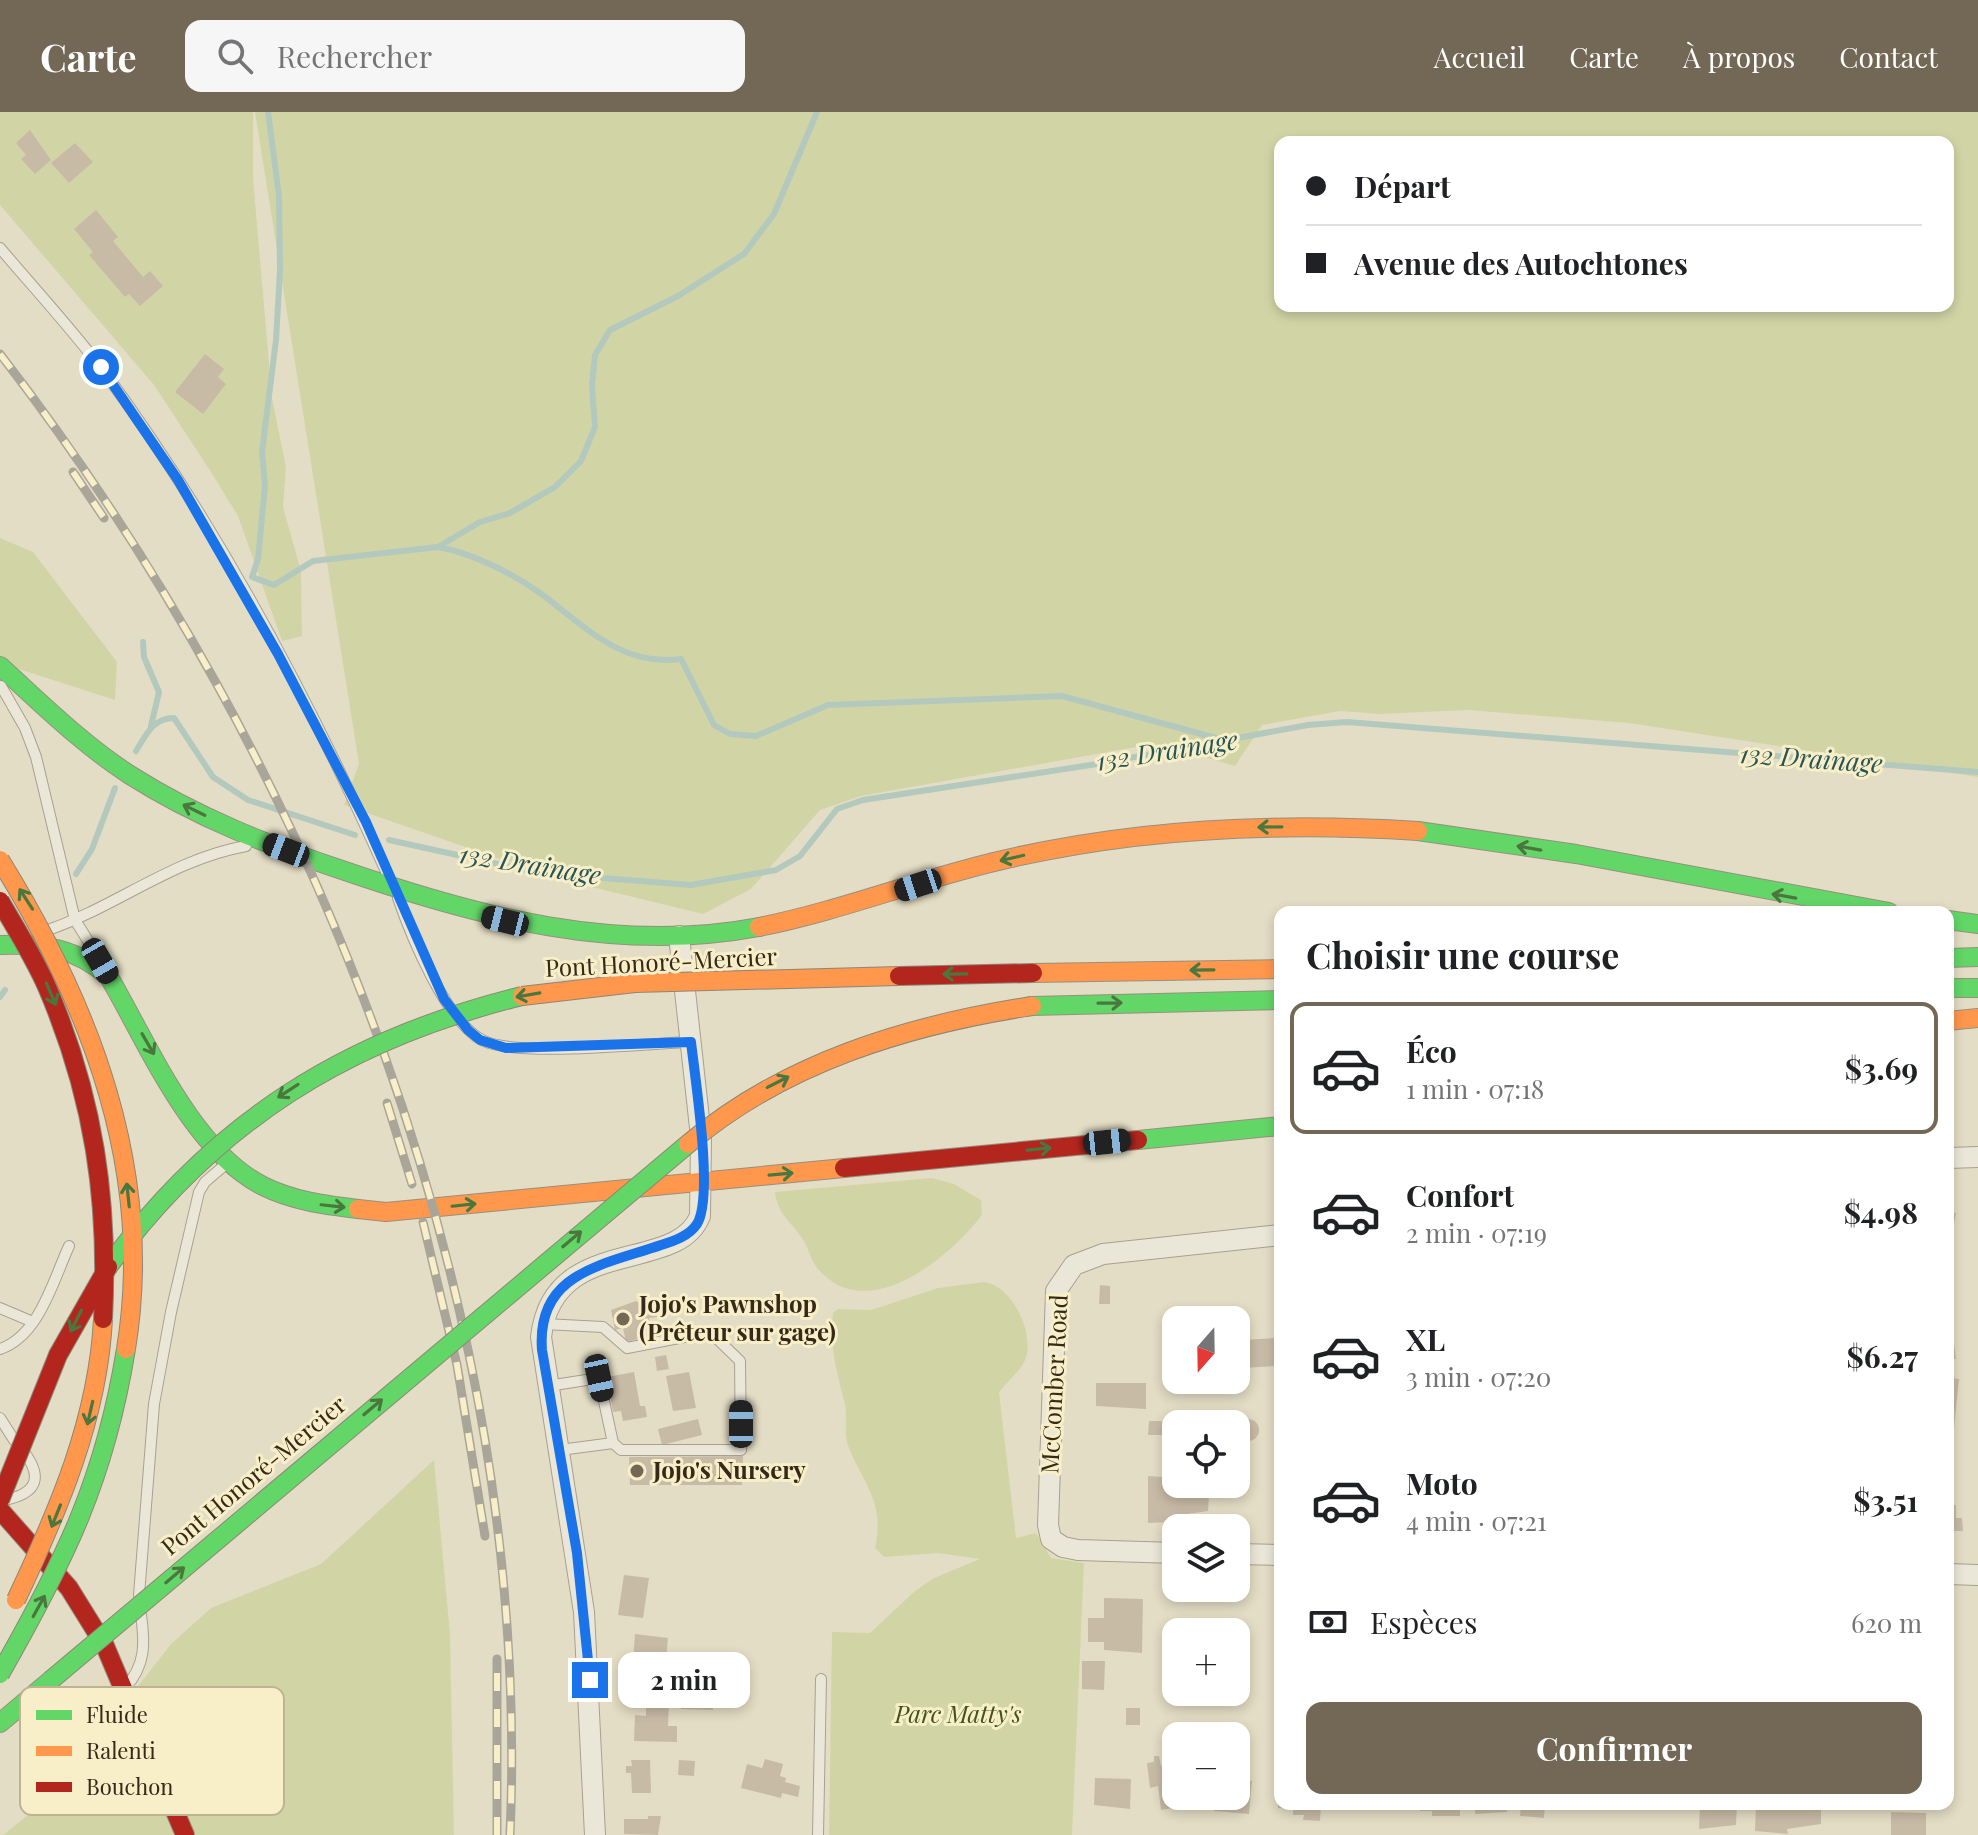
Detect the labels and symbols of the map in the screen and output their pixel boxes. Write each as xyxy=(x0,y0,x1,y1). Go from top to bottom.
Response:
route start xyxy=(83,349,119,385)
water label: 132 Drainage xyxy=(1093,721,1240,778)
water label: 132 Drainage xyxy=(1738,735,1884,780)
one-way arrow xyxy=(183,802,207,817)
one-way arrow xyxy=(1257,819,1284,834)
car xyxy=(259,830,313,870)
water label: 132 Drainage xyxy=(457,835,604,892)
one-way arrow xyxy=(1516,839,1542,854)
one-way arrow xyxy=(1000,851,1025,866)
car xyxy=(891,866,945,904)
one-way arrow xyxy=(1772,887,1797,902)
one-way arrow xyxy=(18,888,34,911)
car xyxy=(479,904,531,938)
car xyxy=(78,934,122,988)
street label: Pont Honoré-Mercier xyxy=(544,939,778,983)
one-way arrow xyxy=(1189,962,1216,978)
one-way arrow xyxy=(942,967,969,982)
one-way arrow xyxy=(44,982,59,1006)
one-way arrow xyxy=(516,989,541,1004)
one-way arrow xyxy=(1096,996,1123,1011)
one-way arrow xyxy=(141,1032,156,1056)
one-way arrow xyxy=(766,1074,790,1090)
one-way arrow xyxy=(277,1083,300,1099)
car xyxy=(1082,1128,1132,1156)
one-way arrow xyxy=(1025,1141,1052,1156)
one-way arrow xyxy=(767,1166,793,1181)
one-way arrow xyxy=(121,1182,136,1209)
one-way arrow xyxy=(450,1197,477,1212)
one-way arrow xyxy=(319,1199,346,1214)
one-way arrow xyxy=(561,1230,581,1248)
place label: Jojo's Pawnshop (Prêteur sur gage) xyxy=(638,1287,836,1347)
street label: McComber Road xyxy=(1032,1293,1074,1474)
north arrow xyxy=(1162,1306,1250,1394)
one-way arrow xyxy=(68,1308,83,1332)
marker: Jojo's Pawnshop (Prêteur sur gage) xyxy=(614,1310,632,1328)
car xyxy=(582,1352,616,1404)
street label: Pont Honoré-Mercier xyxy=(153,1387,352,1561)
one-way arrow xyxy=(362,1398,383,1416)
one-way arrow xyxy=(82,1400,97,1425)
car xyxy=(729,1400,753,1448)
place label: Jojo's Nursery xyxy=(652,1453,806,1485)
marker: Jojo's Nursery xyxy=(628,1462,646,1480)
one-way arrow xyxy=(48,1503,62,1528)
one-way arrow xyxy=(164,1566,184,1584)
one-way arrow xyxy=(31,1595,47,1618)
callout: 2 min xyxy=(618,1652,750,1708)
route end xyxy=(572,1662,608,1698)
legend xyxy=(20,1687,284,1815)
park label: Parc Matty's xyxy=(894,1697,1021,1729)
text: Fluide xyxy=(86,1699,148,1729)
text: Ralenti xyxy=(86,1735,156,1765)
text: Bouchon xyxy=(86,1771,173,1801)

